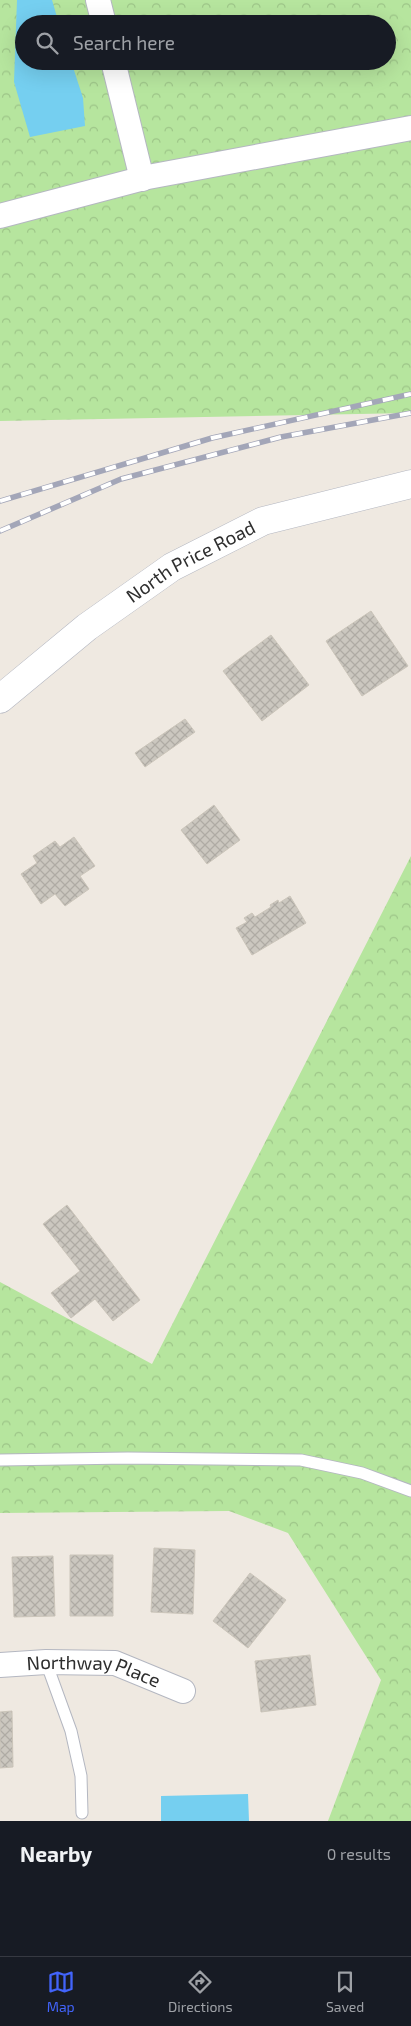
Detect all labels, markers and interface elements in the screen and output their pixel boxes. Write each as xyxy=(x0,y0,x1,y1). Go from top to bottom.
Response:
search box xyxy=(15,15,396,70)
icon: search xyxy=(33,29,61,57)
text: Search here xyxy=(73,31,175,54)
street label: North Price Road xyxy=(121,515,259,607)
street label: Northway Place xyxy=(26,1650,164,1692)
text: Nearby xyxy=(20,1841,92,1866)
text: 0 results xyxy=(327,1844,391,1863)
tab: Map xyxy=(47,1968,75,2015)
tab: Directions xyxy=(168,1968,233,2015)
tab: Saved xyxy=(326,1968,364,2015)

